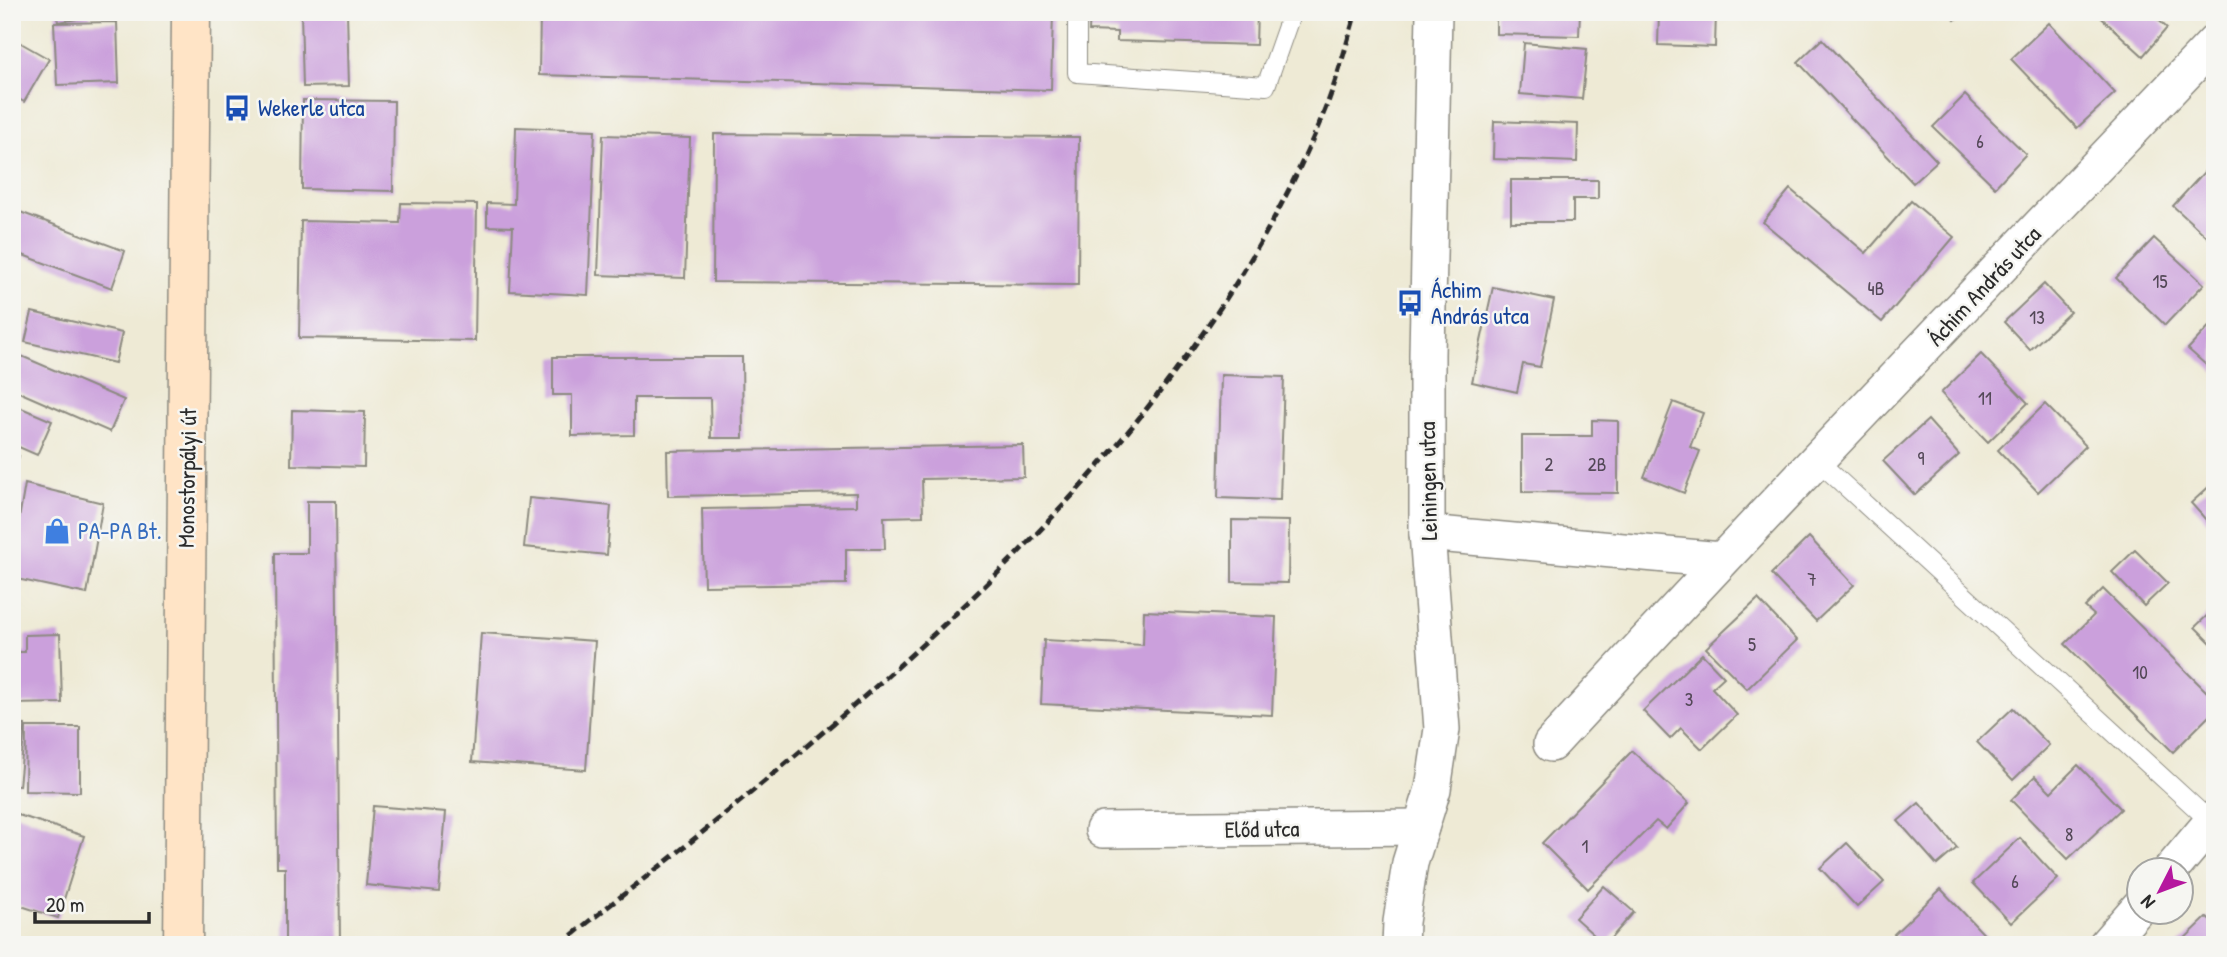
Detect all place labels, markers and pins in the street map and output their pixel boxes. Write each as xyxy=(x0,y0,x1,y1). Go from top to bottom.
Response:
place label: Wekerle utca xyxy=(258,92,365,123)
bus stop icon: Wekerle utca xyxy=(222,93,252,123)
place label: Áchim András utca xyxy=(1431,274,1529,331)
bus stop icon: Áchim András utca xyxy=(1395,288,1425,318)
place label: PA-PA Bt. xyxy=(78,515,162,546)
shop icon: PA-PA Bt. xyxy=(42,516,72,546)

